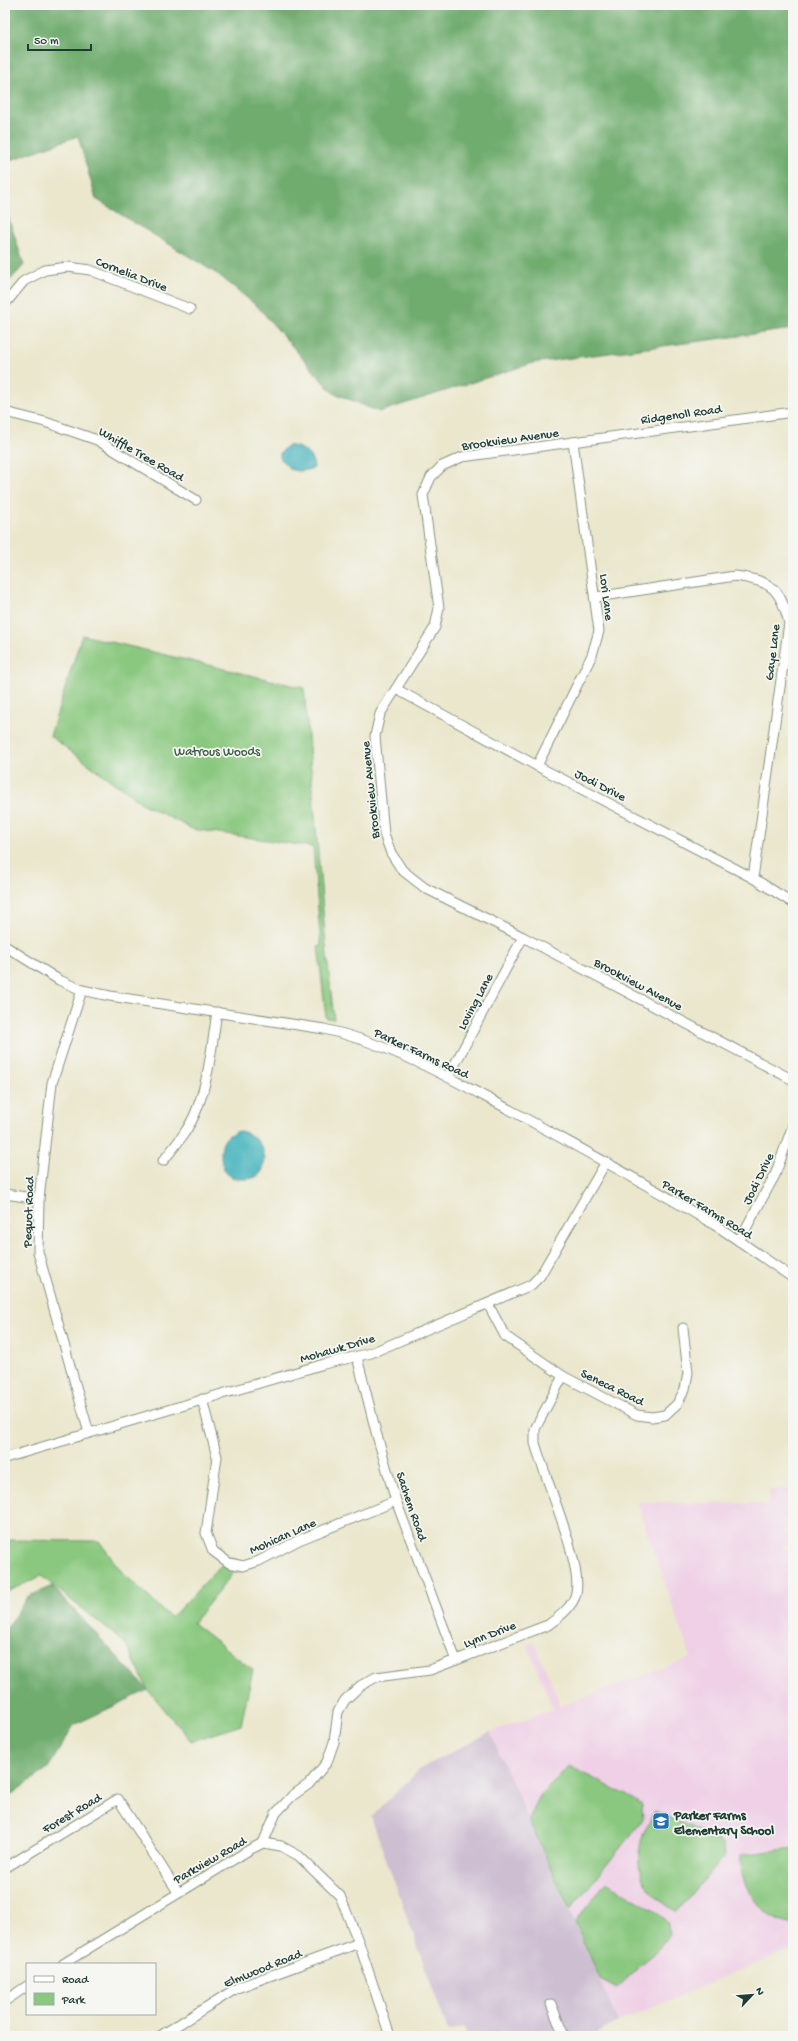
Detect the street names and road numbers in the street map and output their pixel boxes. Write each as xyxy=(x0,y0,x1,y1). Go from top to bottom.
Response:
street label: Cornelia Drive xyxy=(93,255,169,296)
street label: Ridgenoll Road xyxy=(640,402,724,429)
street label: Whiffle Tree Road xyxy=(95,425,187,486)
street label: Brookview Avenue xyxy=(460,426,560,455)
street label: Lori Lane xyxy=(595,573,616,622)
street label: Gaye Lane xyxy=(763,623,784,681)
street label: Brookview Avenue xyxy=(359,740,384,840)
street label: Jodi Drive xyxy=(572,767,628,806)
street label: Brookview Avenue xyxy=(590,955,685,1015)
street label: Loving Lane xyxy=(455,971,497,1033)
street label: Parker Farms Road xyxy=(370,1025,472,1083)
street label: Jodi Drive xyxy=(740,1151,778,1207)
street label: Pequot Road xyxy=(21,1175,38,1249)
street label: Parker Farms Road xyxy=(658,1177,756,1244)
street label: Mohawk Drive xyxy=(298,1331,377,1367)
street label: Seneca Road xyxy=(578,1366,647,1411)
street label: Sachem Road xyxy=(392,1470,430,1545)
street label: Mohican Lane xyxy=(247,1516,319,1559)
street label: Lynn Drive xyxy=(462,1618,518,1652)
street label: Forest Road xyxy=(39,1790,106,1838)
street label: Parkview Road xyxy=(170,1834,251,1889)
street label: Elmwood Road xyxy=(222,1946,305,1992)

